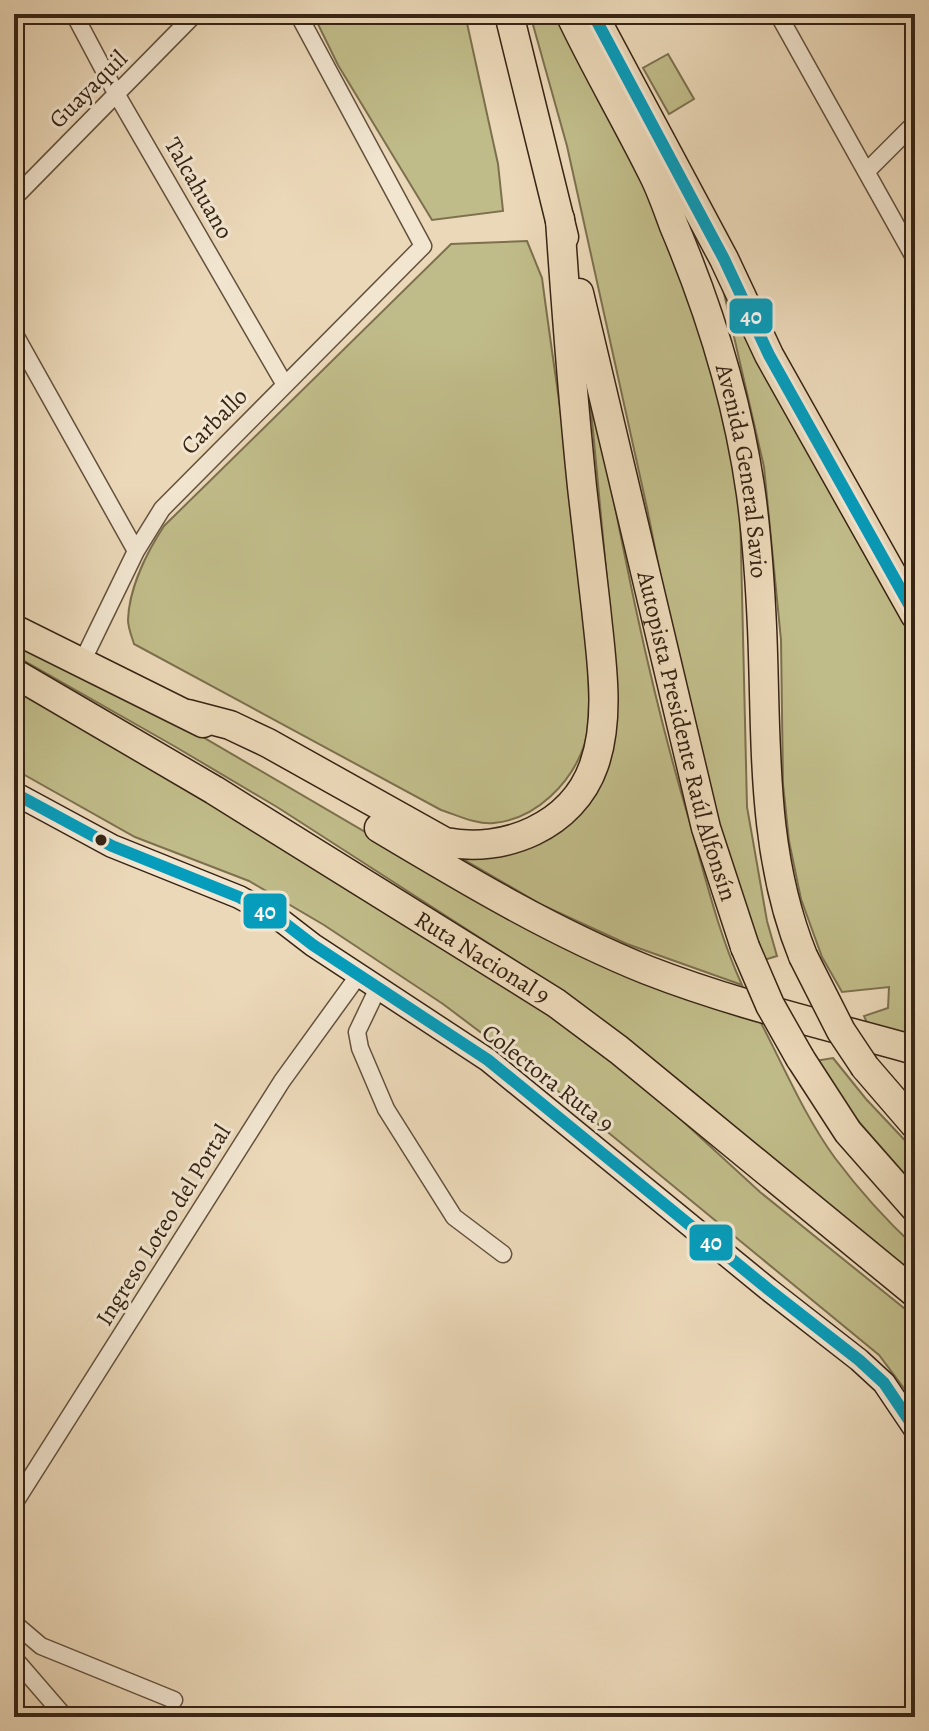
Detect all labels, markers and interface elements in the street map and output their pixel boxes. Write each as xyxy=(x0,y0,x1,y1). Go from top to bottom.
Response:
street label: Guayaquil xyxy=(42,43,134,135)
street label: Talcahuano xyxy=(157,131,241,245)
line badge: 40 xyxy=(728,297,774,335)
text: 40 xyxy=(740,302,762,332)
street label: Avenida General Savio xyxy=(708,359,775,579)
street label: Carballo xyxy=(174,381,254,461)
street label: Autopista Presidente Raúl Alfonsín xyxy=(629,567,745,905)
unlabelled marker xyxy=(93,832,109,848)
line badge: 40 xyxy=(242,892,288,930)
text: 40 xyxy=(254,897,276,927)
street label: Ruta Nacional 9 xyxy=(409,903,556,1011)
street label: Colectora Ruta 9 xyxy=(475,1016,621,1140)
street label: Ingreso Loteo del Portal xyxy=(88,1118,238,1332)
line badge: 40 xyxy=(688,1223,734,1262)
text: 40 xyxy=(700,1228,722,1258)

